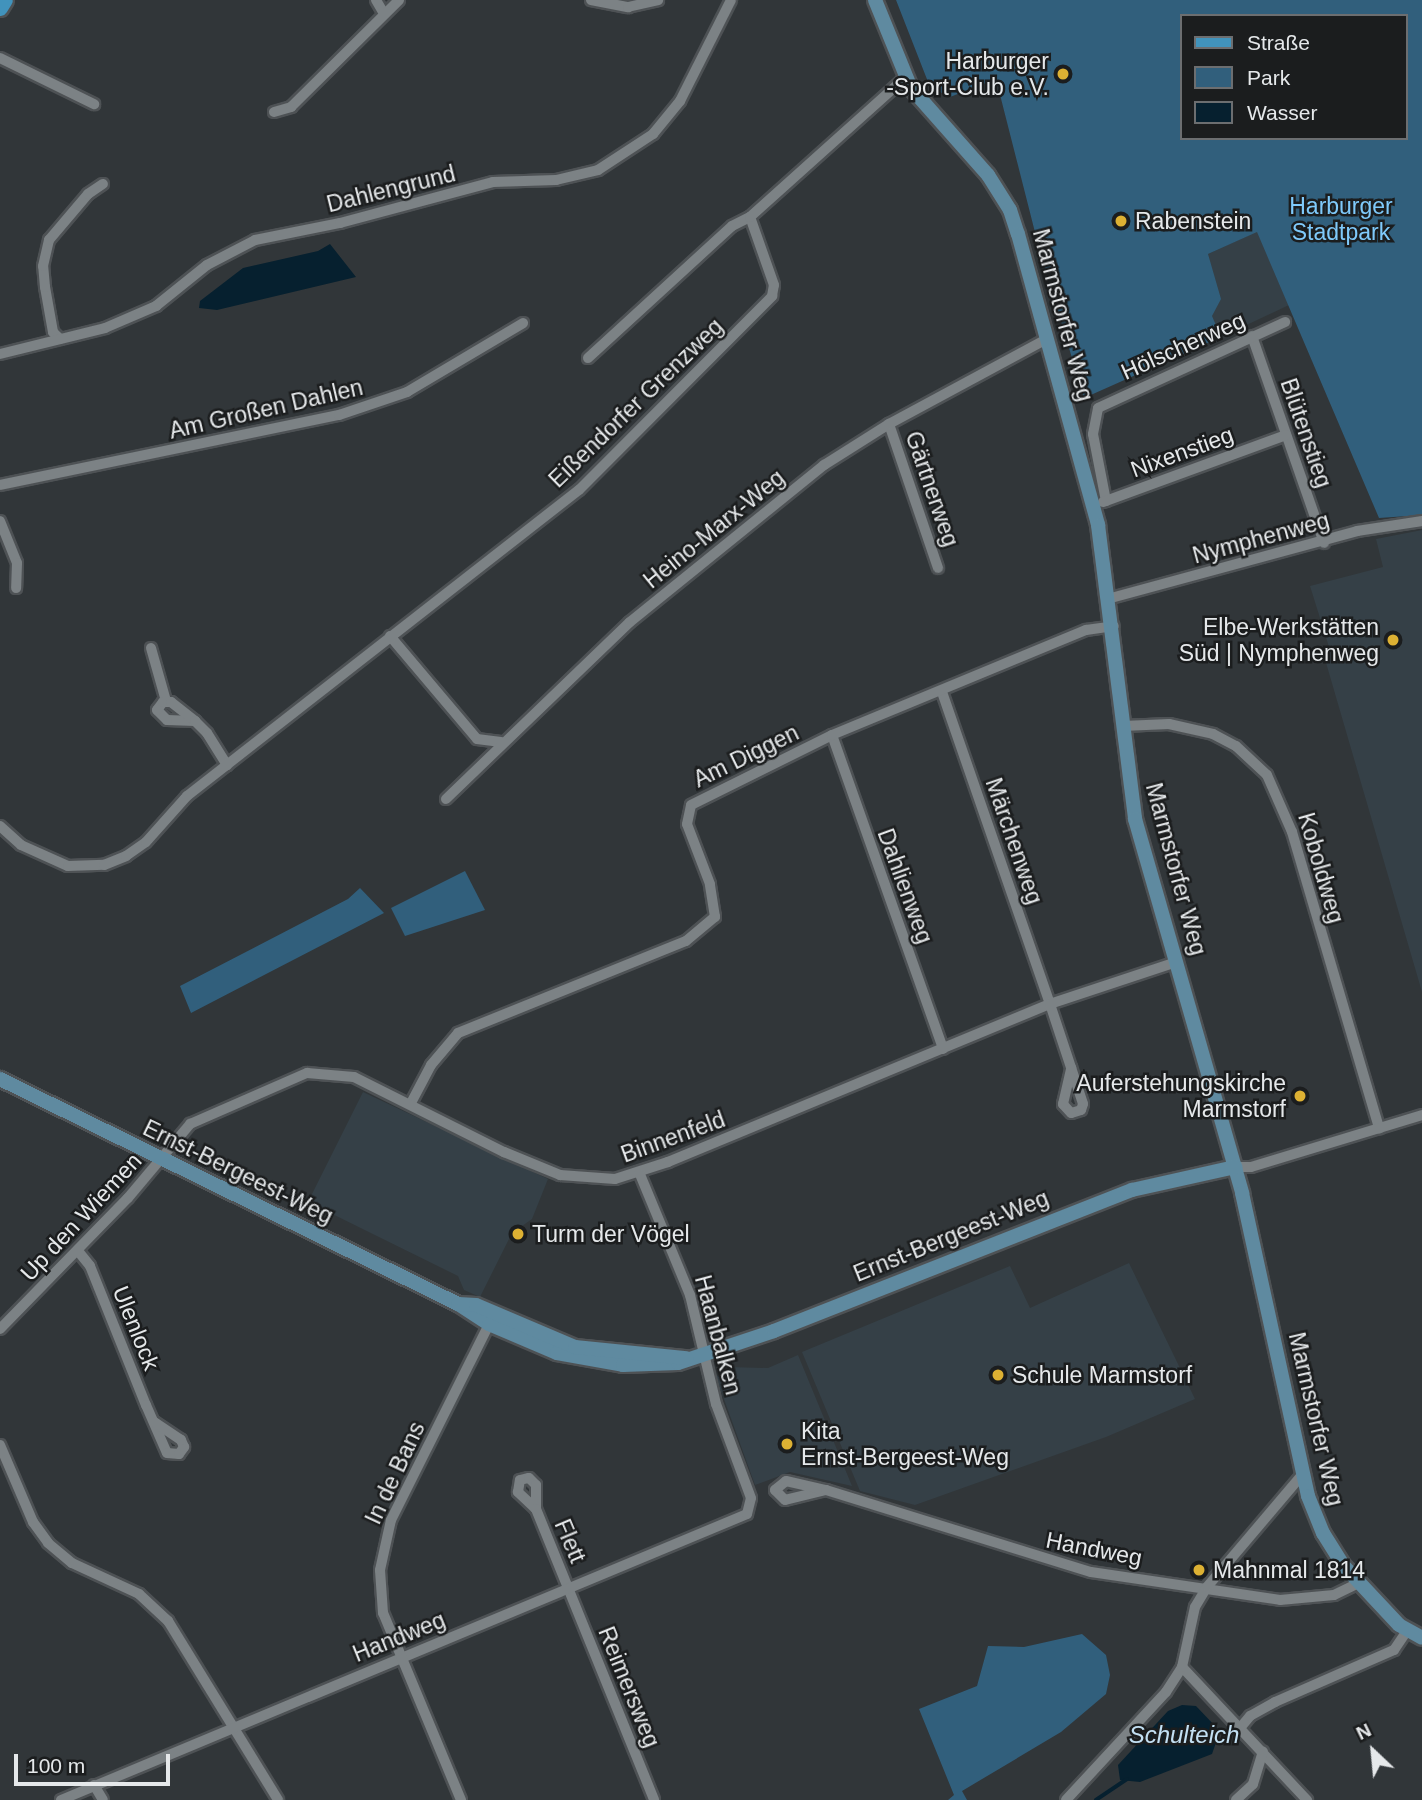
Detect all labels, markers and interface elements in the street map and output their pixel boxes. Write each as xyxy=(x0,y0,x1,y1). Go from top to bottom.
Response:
legend xyxy=(1180,14,1408,140)
text: Straße xyxy=(1247,31,1310,54)
place label: Harburger -Sport-Club e.V. xyxy=(886,47,1049,101)
marker: Harburger -Sport-Club e.V. xyxy=(1055,66,1071,82)
text: Park xyxy=(1247,66,1290,89)
text: Wasser xyxy=(1247,101,1317,124)
street label: Dahlengrund xyxy=(324,160,458,218)
park label: Harburger Stadtpark xyxy=(1289,192,1393,246)
place label: Rabenstein xyxy=(1135,207,1251,235)
marker: Rabenstein xyxy=(1113,213,1129,229)
street label: Marmstorfer Weg xyxy=(1027,226,1099,404)
street label: Hölscherweg xyxy=(1117,306,1249,386)
street label: Eißendorfer Grenzweg xyxy=(543,313,729,493)
street label: Am Großen Dahlen xyxy=(166,373,366,445)
street label: Blütenstieg xyxy=(1274,375,1338,491)
street label: Nixenstieg xyxy=(1127,421,1237,483)
street label: Gärtnerweg xyxy=(899,428,965,550)
street label: Heino-Marx-Weg xyxy=(638,464,790,594)
street label: Nymphenweg xyxy=(1190,506,1332,570)
place label: Elbe-Werkstätten Süd | Nymphenweg xyxy=(1179,613,1379,667)
marker: Elbe-Werkstätten Süd | Nymphenweg xyxy=(1385,632,1401,648)
street label: Am Diggen xyxy=(689,719,803,793)
street label: Märchenweg xyxy=(980,774,1048,908)
street label: Marmstorfer Weg xyxy=(1140,780,1212,958)
street label: Koboldweg xyxy=(1292,809,1350,927)
street label: Dahlienweg xyxy=(871,825,939,947)
place label: Auferstehungskirche Marmstorf xyxy=(1076,1069,1286,1123)
marker: Auferstehungskirche Marmstorf xyxy=(1292,1088,1308,1104)
street label: Binnenfeld xyxy=(617,1105,729,1169)
street label: Ernst-Bergeest-Weg xyxy=(139,1114,337,1230)
street label: Up den Wiemen xyxy=(15,1147,147,1287)
street label: Ernst-Bergeest-Weg xyxy=(849,1184,1053,1288)
place label: Turm der Vögel xyxy=(532,1220,690,1248)
marker: Turm der Vögel xyxy=(510,1226,526,1242)
street label: Haanbalken xyxy=(689,1272,747,1398)
street label: Ulenlock xyxy=(107,1282,165,1374)
street label: Marmstorfer Weg xyxy=(1283,1330,1349,1508)
place label: Schule Marmstorf xyxy=(1012,1361,1192,1389)
marker: Schule Marmstorf xyxy=(990,1367,1006,1383)
street label: In de Bans xyxy=(359,1417,431,1529)
place label: Kita Ernst-Bergeest-Weg xyxy=(801,1417,1009,1471)
marker: Kita Ernst-Bergeest-Weg xyxy=(779,1436,795,1452)
street label: Flett xyxy=(549,1515,591,1567)
street label: Handweg xyxy=(1044,1526,1144,1572)
place label: Mahnmal 1814 xyxy=(1213,1556,1365,1584)
marker: Mahnmal 1814 xyxy=(1191,1562,1207,1578)
street label: Handweg xyxy=(349,1606,449,1668)
street label: Reimersweg xyxy=(592,1623,666,1751)
north arrow xyxy=(1338,1716,1408,1786)
text: N xyxy=(1353,1719,1374,1744)
water label: Schulteich xyxy=(1129,1721,1239,1749)
scale bar xyxy=(18,1741,173,1785)
text: 100 m xyxy=(27,1754,85,1777)

